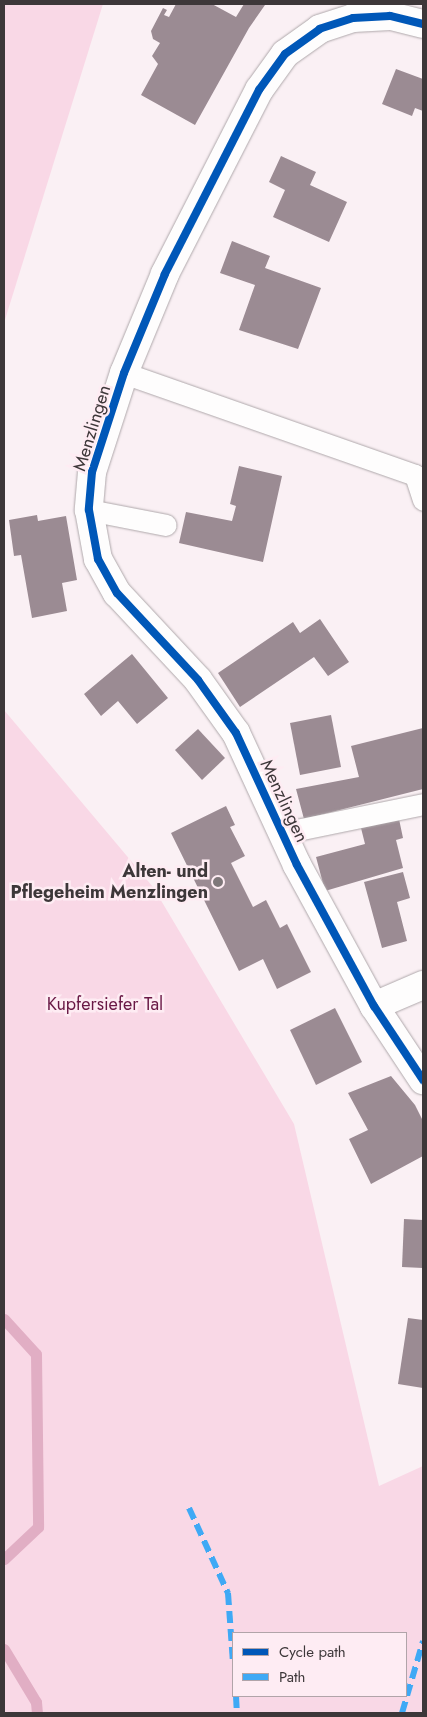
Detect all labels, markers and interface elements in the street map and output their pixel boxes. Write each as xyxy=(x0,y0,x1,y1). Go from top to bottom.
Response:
street label: Menzlingen xyxy=(69,382,115,474)
street label: Menzlingen xyxy=(255,756,313,846)
place label: Alten- und Pflegeheim Menzlingen xyxy=(11,861,208,904)
marker: Alten- und Pflegeheim Menzlingen xyxy=(212,876,224,888)
park label: Kupfersiefer Tal xyxy=(47,993,163,1015)
legend xyxy=(232,1632,407,1697)
text: Cycle path xyxy=(279,1641,346,1663)
text: Path xyxy=(279,1666,305,1688)

